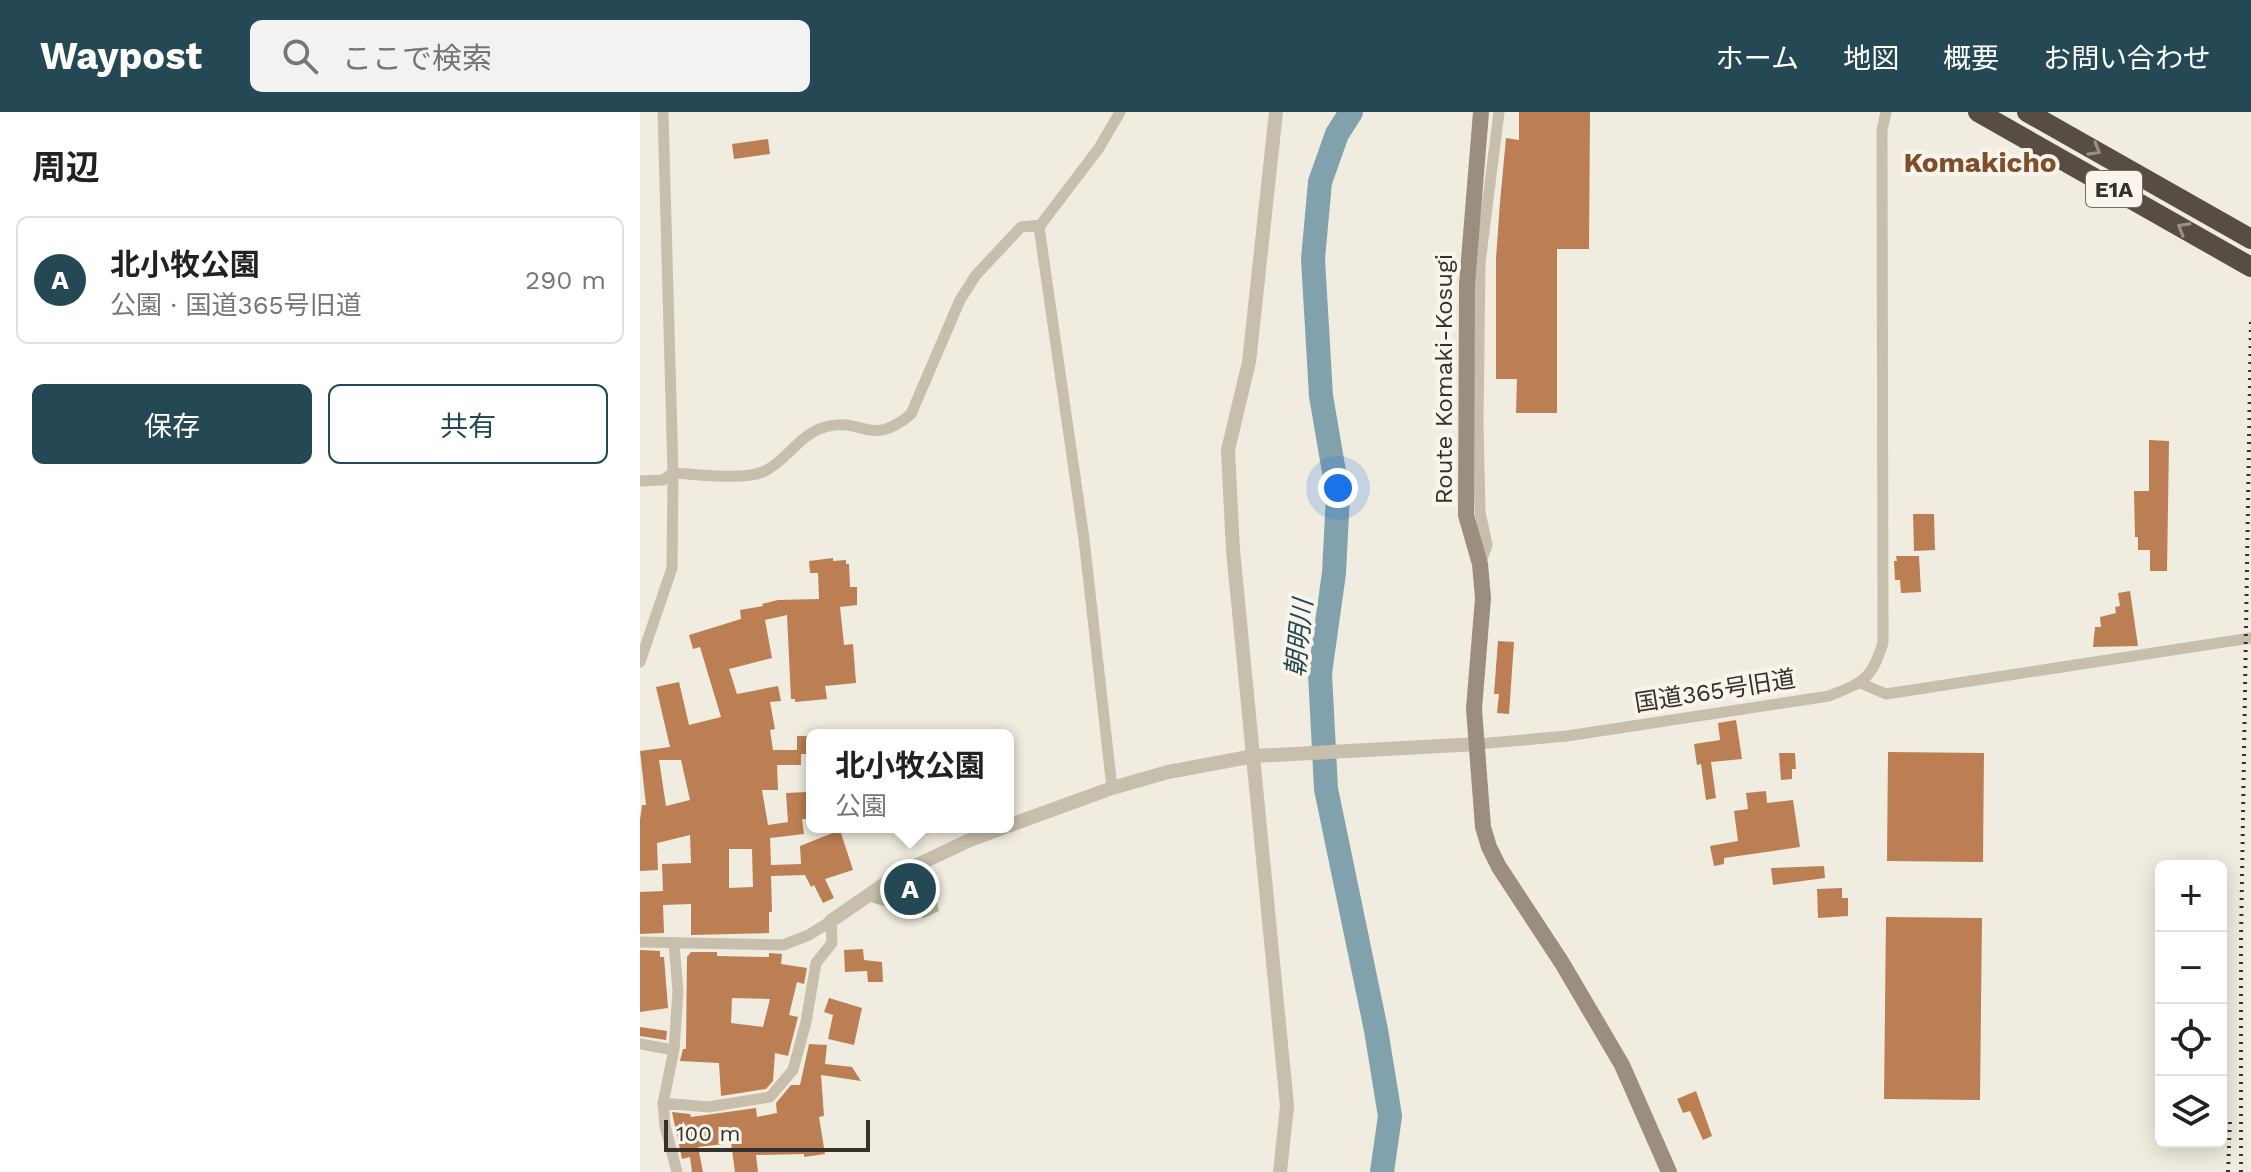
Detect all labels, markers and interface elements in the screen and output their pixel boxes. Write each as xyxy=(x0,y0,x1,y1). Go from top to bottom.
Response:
search box xyxy=(250,20,810,92)
text: Waypost xyxy=(40,34,202,78)
icon: search xyxy=(278,34,322,78)
text: ここで検索 xyxy=(342,41,492,76)
text: ホーム xyxy=(1716,42,1799,75)
text: 地図 xyxy=(1843,42,1899,75)
text: 概要 xyxy=(1943,42,1999,75)
text: お問い合わせ xyxy=(2043,42,2211,75)
one-way arrow xyxy=(2086,141,2101,156)
district label: Komakicho xyxy=(1903,146,2057,179)
text: 周辺 xyxy=(32,147,100,187)
road number: E1A xyxy=(2086,171,2142,207)
one-way arrow xyxy=(2177,223,2191,238)
text: 北小牧公園 xyxy=(110,247,260,282)
street label: Route Komaki-Kosugi xyxy=(1430,254,1458,504)
text: A xyxy=(51,265,69,295)
text: 290 m xyxy=(525,265,606,295)
text: 公園 · 国道365号旧道 xyxy=(110,290,362,320)
button: 保存 xyxy=(32,384,312,464)
button: 共有 xyxy=(328,384,608,464)
your location xyxy=(1318,468,1358,508)
water label: 朝明川 xyxy=(1280,595,1318,678)
street label: 国道365号旧道 xyxy=(1633,664,1797,718)
popup xyxy=(806,729,1014,833)
text: 北小牧公園 xyxy=(835,748,985,783)
text: 公園 xyxy=(835,791,887,821)
pin: A xyxy=(884,859,936,919)
map controls xyxy=(2155,860,2227,1148)
button: + xyxy=(2155,860,2227,932)
button: − xyxy=(2155,932,2227,1004)
button: locate xyxy=(2155,1004,2227,1076)
button: layers xyxy=(2155,1076,2227,1148)
scale bar xyxy=(664,1116,870,1152)
text: 100 m xyxy=(676,1121,740,1146)

